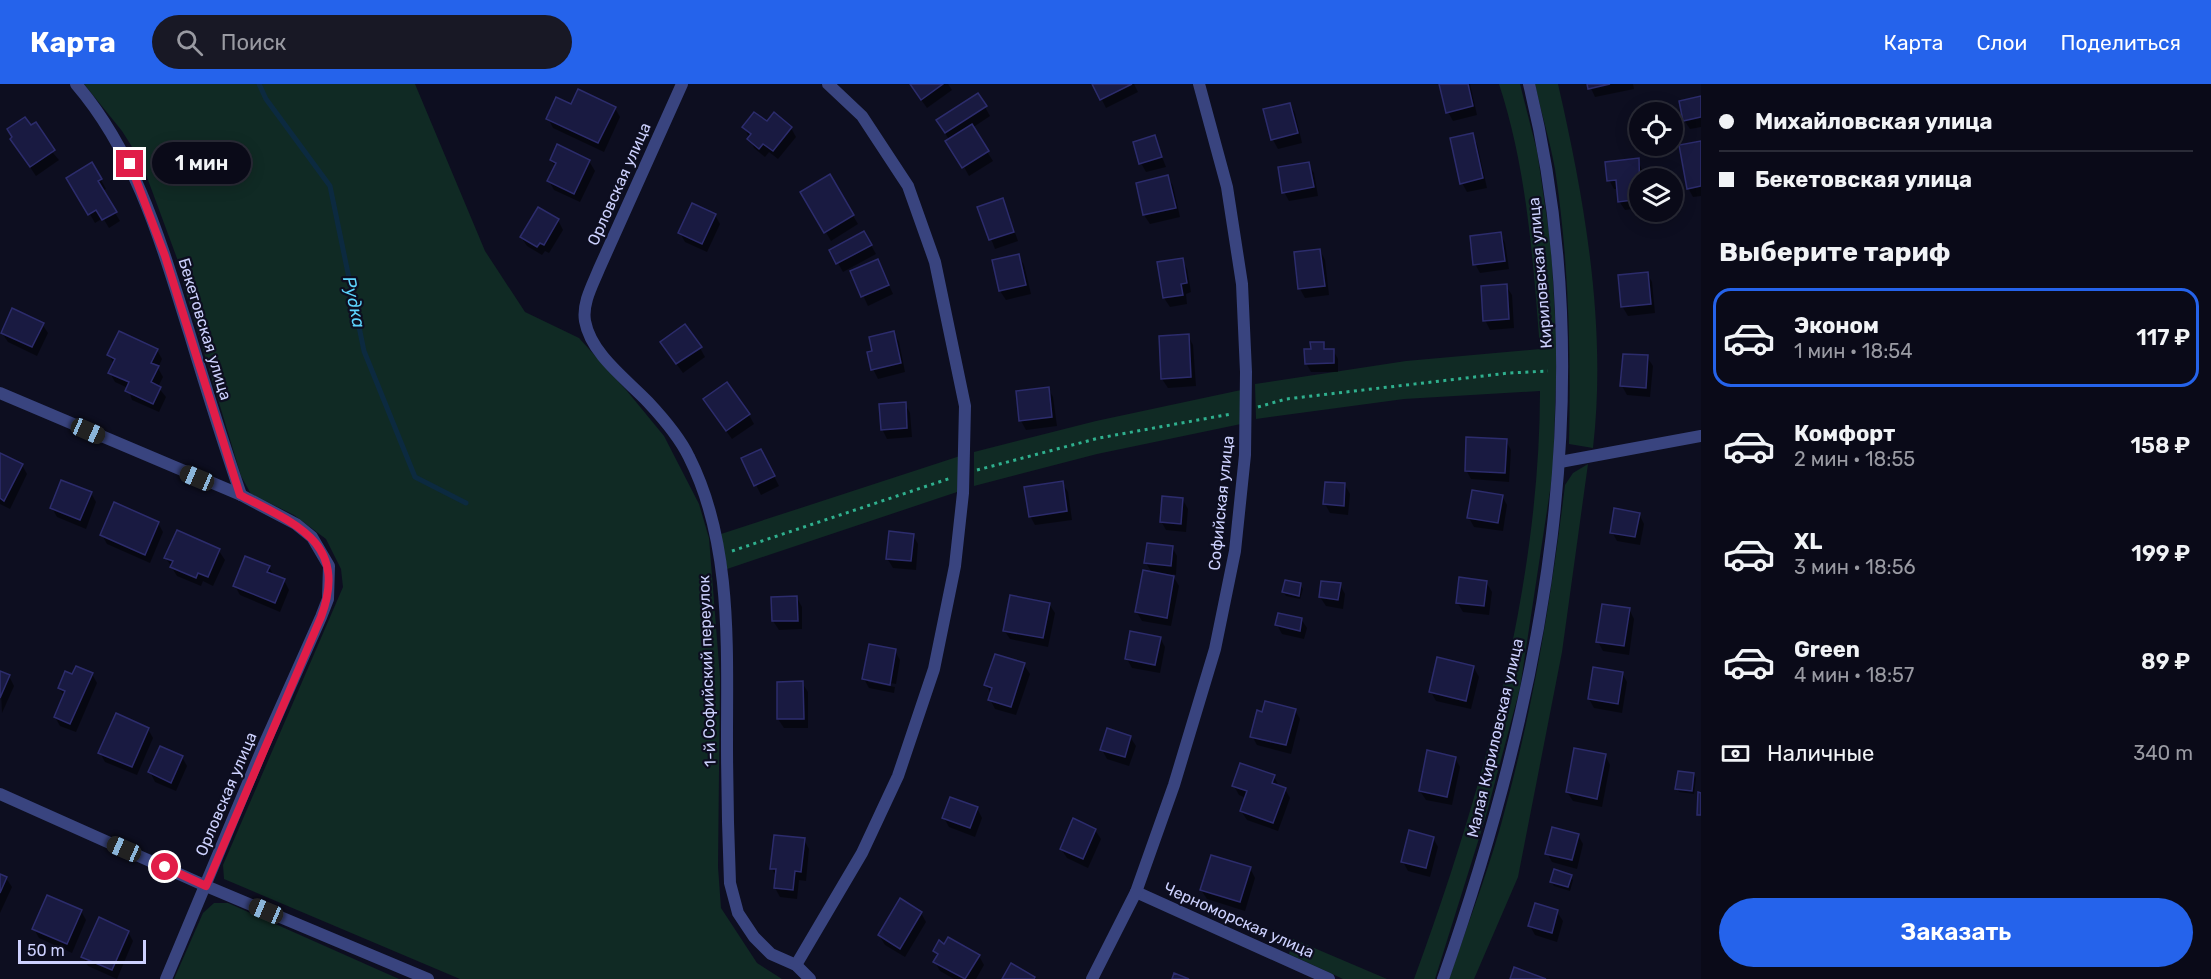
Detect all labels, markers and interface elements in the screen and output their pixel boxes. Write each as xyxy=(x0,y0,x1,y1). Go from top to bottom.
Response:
search box xyxy=(152,15,572,69)
text: Карта xyxy=(30,26,116,59)
icon: search xyxy=(173,26,206,59)
text: Поиск xyxy=(221,29,286,56)
text: Карта xyxy=(1883,30,1943,55)
text: Слои xyxy=(1976,30,2027,55)
text: Поделиться xyxy=(2060,30,2181,55)
map controls xyxy=(1629,102,1683,222)
button: locate xyxy=(1629,102,1683,156)
text: Михайловская улица xyxy=(1755,108,1992,135)
street label: Орловская улица xyxy=(583,120,655,248)
callout: 1 мин xyxy=(151,143,250,185)
route end xyxy=(116,150,143,177)
text: 1 мин xyxy=(175,151,228,175)
text: Бекетовская улица xyxy=(1755,166,1972,193)
button: layers xyxy=(1629,168,1683,222)
street label: Кириловская улица xyxy=(1524,197,1556,349)
text: Выберите тариф xyxy=(1719,236,1950,268)
street label: Бекетовская улица xyxy=(174,256,236,402)
water label: Рудка xyxy=(338,274,370,330)
icon: car xyxy=(1722,311,1776,365)
text: Эконом xyxy=(1794,312,1879,339)
text: 117 ₽ xyxy=(2136,324,2190,351)
text: 1 мин · 18:54 xyxy=(1794,339,1913,363)
car xyxy=(68,415,108,447)
icon: car xyxy=(1722,419,1776,473)
text: Комфорт xyxy=(1794,420,1895,447)
text: 158 ₽ xyxy=(2130,432,2190,459)
street label: Софийская улица xyxy=(1204,435,1238,571)
text: 2 мин · 18:55 xyxy=(1794,447,1915,471)
car xyxy=(177,463,217,493)
icon: car xyxy=(1722,527,1776,581)
text: XL xyxy=(1794,528,1822,555)
text: 199 ₽ xyxy=(2131,540,2190,567)
text: 3 мин · 18:56 xyxy=(1794,555,1916,579)
street label: 1-й Софийский переулок xyxy=(694,574,720,767)
icon: car xyxy=(1722,635,1776,689)
text: Green xyxy=(1794,636,1860,663)
street label: Малая Кириловская улица xyxy=(1463,637,1527,839)
text: 89 ₽ xyxy=(2141,648,2190,675)
text: 4 мин · 18:57 xyxy=(1794,663,1914,687)
street label: Орловская улица xyxy=(191,729,261,859)
icon: cash xyxy=(1719,737,1752,770)
text: Наличные xyxy=(1767,740,1874,767)
text: 340 m xyxy=(2133,741,2193,765)
car xyxy=(104,833,144,865)
route start xyxy=(151,853,178,880)
street label: Черноморская улица xyxy=(1161,878,1317,962)
car xyxy=(246,896,286,926)
button: Заказать xyxy=(1719,898,2193,967)
scale bar xyxy=(18,937,146,964)
text: 50 m xyxy=(27,941,65,960)

